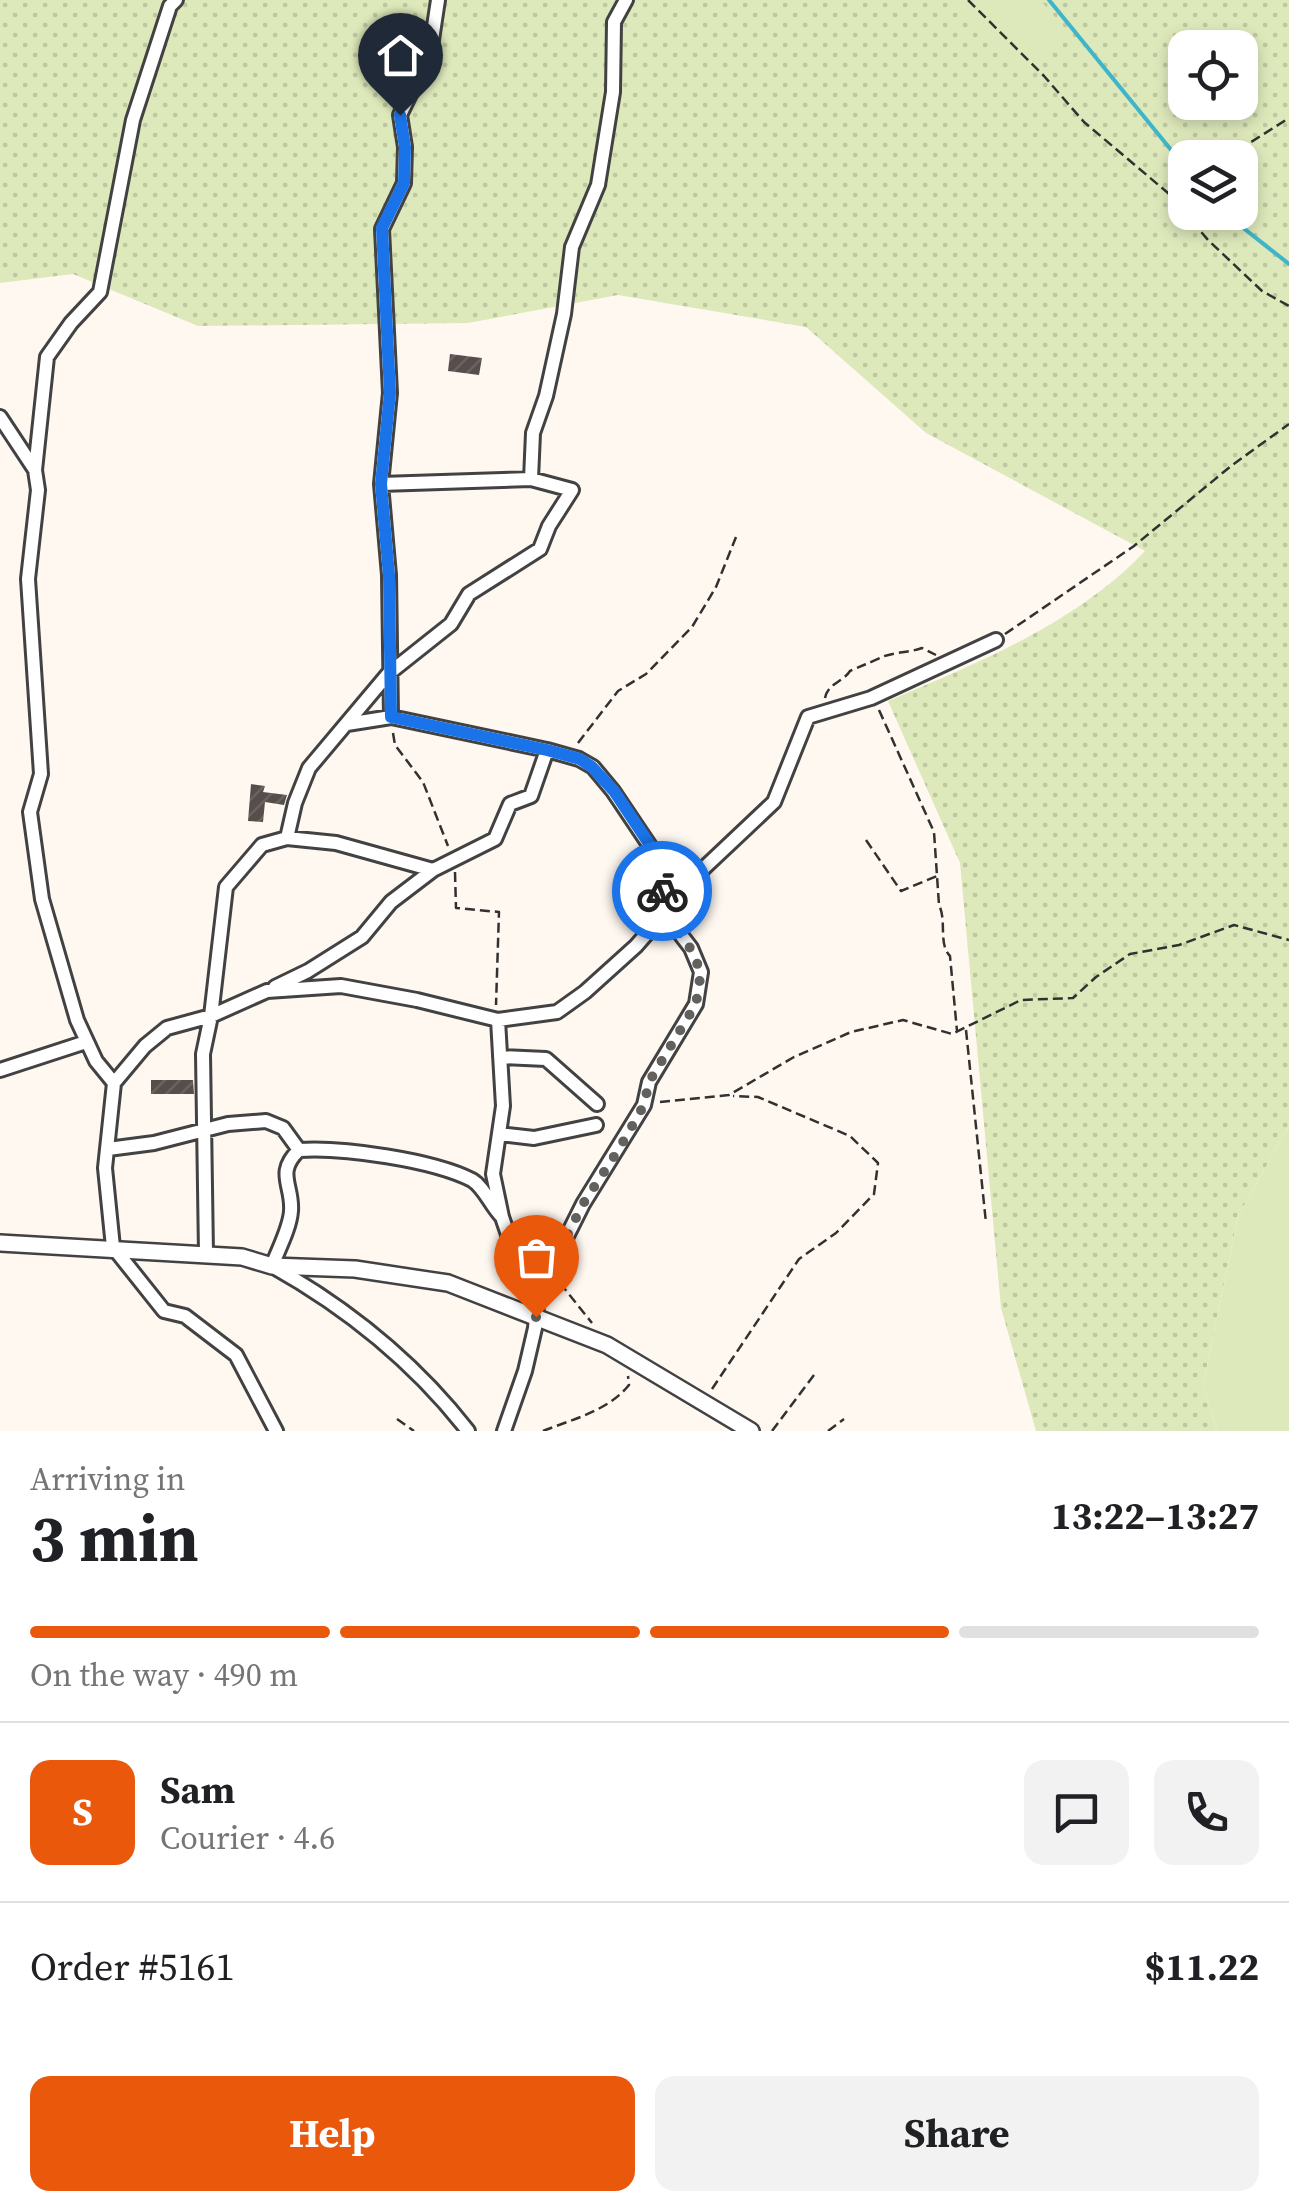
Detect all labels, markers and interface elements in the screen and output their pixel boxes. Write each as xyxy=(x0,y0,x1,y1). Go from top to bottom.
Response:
pin xyxy=(358,13,443,116)
icon: home xyxy=(373,28,428,83)
map controls xyxy=(1168,30,1258,230)
button: locate xyxy=(1168,30,1258,120)
button: layers xyxy=(1168,140,1258,230)
courier xyxy=(612,841,712,941)
icon: bike xyxy=(635,864,690,919)
pin xyxy=(494,1215,579,1318)
icon: bag xyxy=(509,1230,564,1285)
text: Arriving in xyxy=(30,1457,185,1501)
text: 13:22–13:27 xyxy=(1051,1490,1259,1542)
text: 3 min xyxy=(30,1494,199,1583)
text: On the way · 490 m xyxy=(30,1653,298,1697)
button: chat xyxy=(1024,1760,1129,1865)
button: phone xyxy=(1154,1760,1259,1865)
text: Sam xyxy=(160,1764,235,1816)
text: S xyxy=(72,1786,93,1838)
text: Courier · 4.6 xyxy=(160,1816,335,1860)
text: Order #5161 xyxy=(30,1941,234,1993)
text: $11.22 xyxy=(1145,1941,1259,1993)
button: Help xyxy=(30,2076,635,2191)
button: Share xyxy=(655,2076,1259,2191)

